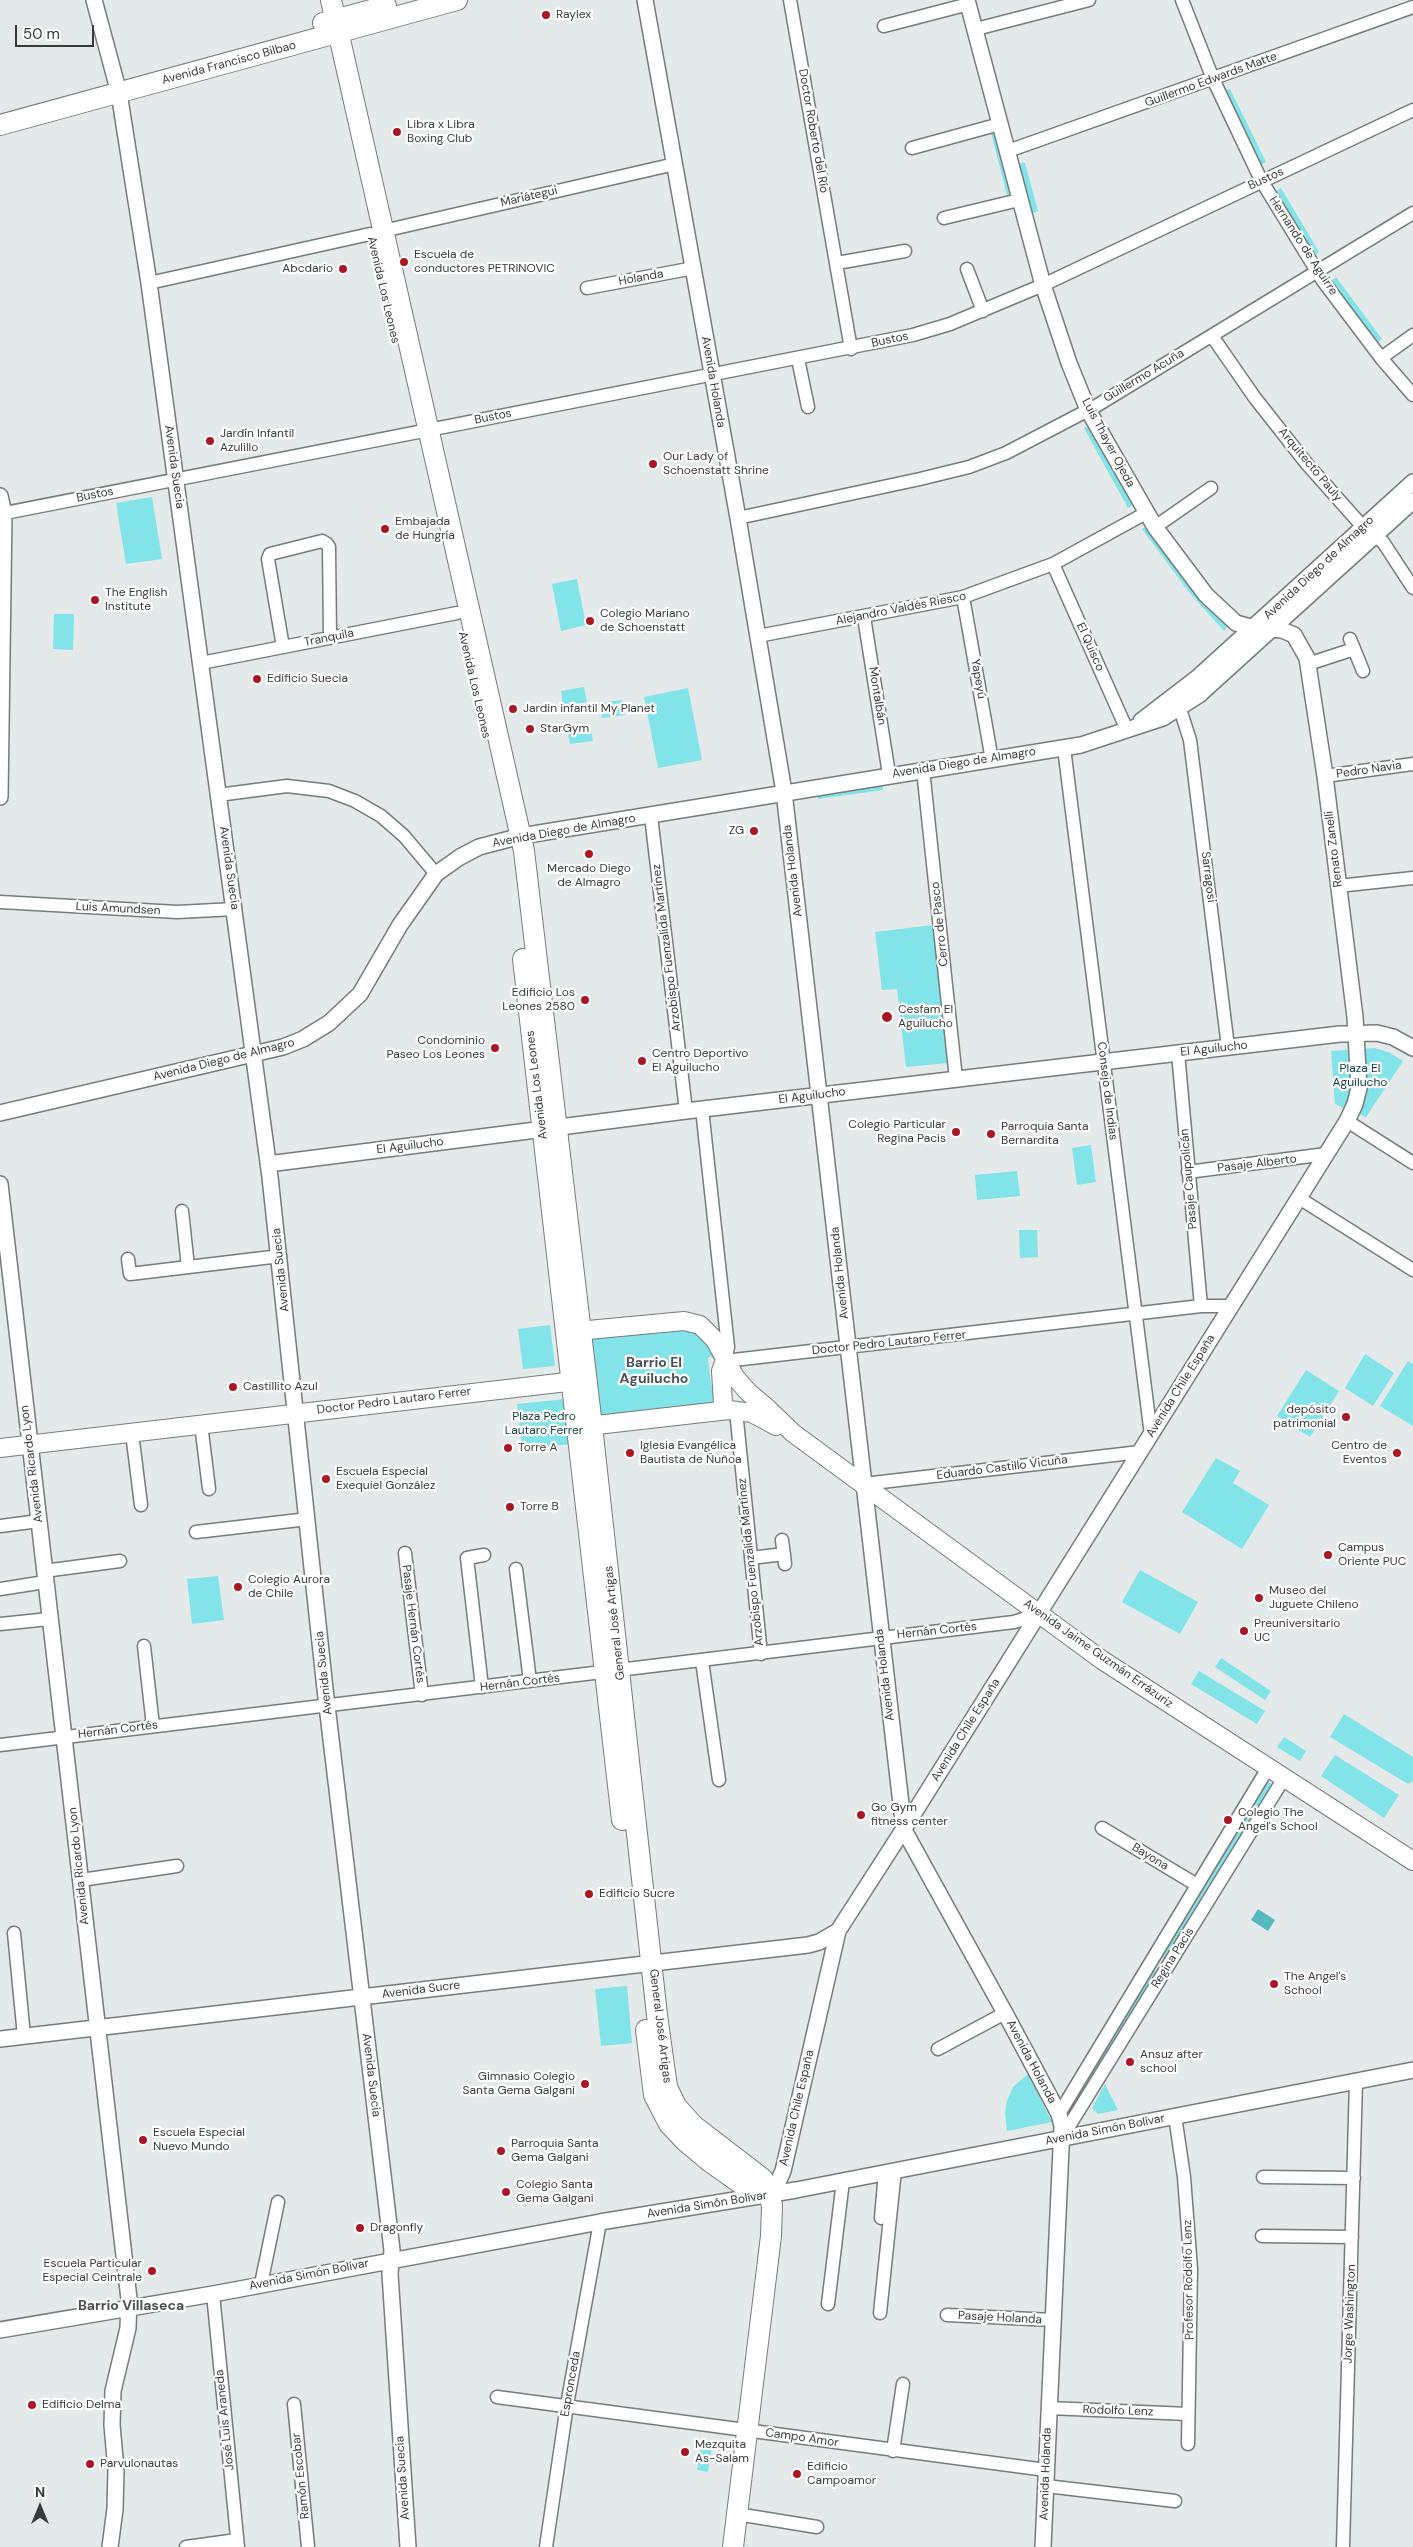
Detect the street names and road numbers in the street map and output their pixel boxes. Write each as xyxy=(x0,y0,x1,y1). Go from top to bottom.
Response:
street label: Avenida Francisco Bilbao xyxy=(160,38,298,88)
street label: Guillermo Edwards Matte xyxy=(1143,49,1279,111)
street label: Doctor Roberto del Río xyxy=(795,68,831,194)
street label: Bustos xyxy=(1246,165,1286,193)
street label: Mariátegui xyxy=(499,183,559,211)
street label: Hernando de Aguirre xyxy=(1266,194,1340,298)
street label: Avenida Los Leones xyxy=(364,235,402,345)
street label: Holanda xyxy=(617,267,665,289)
street label: Bustos xyxy=(870,329,910,351)
street label: Avenida Holanda xyxy=(698,335,728,429)
street label: Guillermo Acuña xyxy=(1101,346,1187,406)
street label: Luis Thayer Ojeda xyxy=(1078,396,1138,490)
street label: Bustos xyxy=(473,406,513,428)
street label: Avenida Suecia xyxy=(161,424,187,510)
street label: Arquitecto Pauly xyxy=(1275,425,1345,505)
street label: Bustos xyxy=(75,484,115,506)
street label: Avenida Diego de Almagro xyxy=(1261,513,1377,623)
street label: Alejandro Valdés Riesco xyxy=(834,589,968,629)
street label: El Quisco xyxy=(1073,620,1107,674)
street label: Tranquila xyxy=(303,626,355,650)
street label: Avenida Los Leones xyxy=(455,630,493,740)
street label: Yapeyú xyxy=(967,658,989,700)
street label: Montalbán xyxy=(865,666,889,726)
street label: Avenida Diego de Almagro xyxy=(891,745,1037,781)
street label: Pedro Navia xyxy=(1335,758,1403,782)
street label: Renato Zanelli xyxy=(1322,810,1346,888)
street label: Avenida Diego de Almagro xyxy=(491,811,637,851)
street label: Avenida Holanda xyxy=(780,824,806,918)
street label: Avenida Suecia xyxy=(216,825,242,911)
street label: Sarragosi xyxy=(1198,851,1218,903)
street label: Arzobispo Fuenzalida Martínez xyxy=(650,863,684,1033)
street label: Cerro de Pasco xyxy=(928,881,952,967)
street label: Luis Amundsen xyxy=(75,900,161,918)
street label: Avenida Los Leones xyxy=(523,1030,551,1140)
street label: Avenida Diego de Almagro xyxy=(152,1035,296,1085)
street label: El Aguilucho xyxy=(1180,1038,1248,1060)
street label: Consejo de Indias xyxy=(1094,1041,1120,1141)
street label: El Aguilucho xyxy=(778,1085,846,1107)
street label: Pasaje Caupolicán xyxy=(1177,1128,1201,1230)
street label: El Aguilucho xyxy=(376,1135,444,1157)
street label: Pasaje Alberto xyxy=(1217,1152,1297,1176)
street label: Avenida Holanda xyxy=(828,1226,852,1320)
street label: Avenida Suecia xyxy=(269,1227,293,1313)
street label: Doctor Pedro Lautaro Ferrer xyxy=(811,1328,967,1358)
street label: Avenida Chile España xyxy=(1143,1332,1219,1440)
street label: Doctor Pedro Lautaro Ferrer xyxy=(316,1384,472,1418)
street label: Avenida Ricardo Lyon xyxy=(18,1404,46,1524)
street label: Eduardo Castillo Vicuña xyxy=(936,1453,1068,1483)
street label: Arzobispo Fuenzalida Martínez xyxy=(735,1477,767,1647)
street label: Pasaje Hernán Cortés xyxy=(399,1564,427,1684)
street label: General José Artigas xyxy=(602,1565,628,1681)
street label: Avenida Jaime Guzmán Errázuriz xyxy=(1020,1597,1176,1711)
street label: Hernán Cortés xyxy=(896,1620,978,1642)
street label: Avenida Holanda xyxy=(872,1628,898,1722)
street label: Avenida Suecia xyxy=(312,1630,336,1716)
street label: Hernán Cortés xyxy=(479,1671,561,1695)
street label: Avenida Chile España xyxy=(928,1676,1004,1784)
street label: Hernán Cortés xyxy=(77,1718,159,1742)
street label: Avenida Ricardo Lyon xyxy=(66,1806,92,1926)
street label: Bayona xyxy=(1129,1840,1171,1874)
street label: Regina Pacis xyxy=(1149,1925,1197,1991)
street label: General José Artigas xyxy=(646,1968,674,2084)
street label: Avenida Sucre xyxy=(381,1978,461,2002)
street label: Avenida Holanda xyxy=(1003,2018,1059,2106)
street label: Avenida Suecia xyxy=(359,2032,383,2118)
street label: Avenida Chile España xyxy=(777,2049,817,2167)
street label: Avenida Simón Bolívar xyxy=(1044,2111,1166,2149)
street label: Avenida Simón Bolívar xyxy=(646,2188,768,2222)
street label: Profesor Rodolfo Lenz xyxy=(1181,2220,1197,2340)
street label: Avenida Simón Bolívar xyxy=(248,2256,370,2294)
street label: Jorge Washington xyxy=(1341,2264,1359,2364)
street label: Pasaje Holanda xyxy=(958,2309,1042,2327)
street label: Espronceda xyxy=(558,2350,584,2418)
street label: José Luis Araneda xyxy=(213,2369,237,2471)
street label: Rodolfo Lenz xyxy=(1082,2403,1154,2419)
street label: Campo Amor xyxy=(764,2426,840,2450)
street label: Avenida Holanda xyxy=(1037,2427,1055,2521)
street label: Ramón Escobar xyxy=(289,2432,313,2520)
street label: Avenida Suecia xyxy=(393,2436,413,2520)

